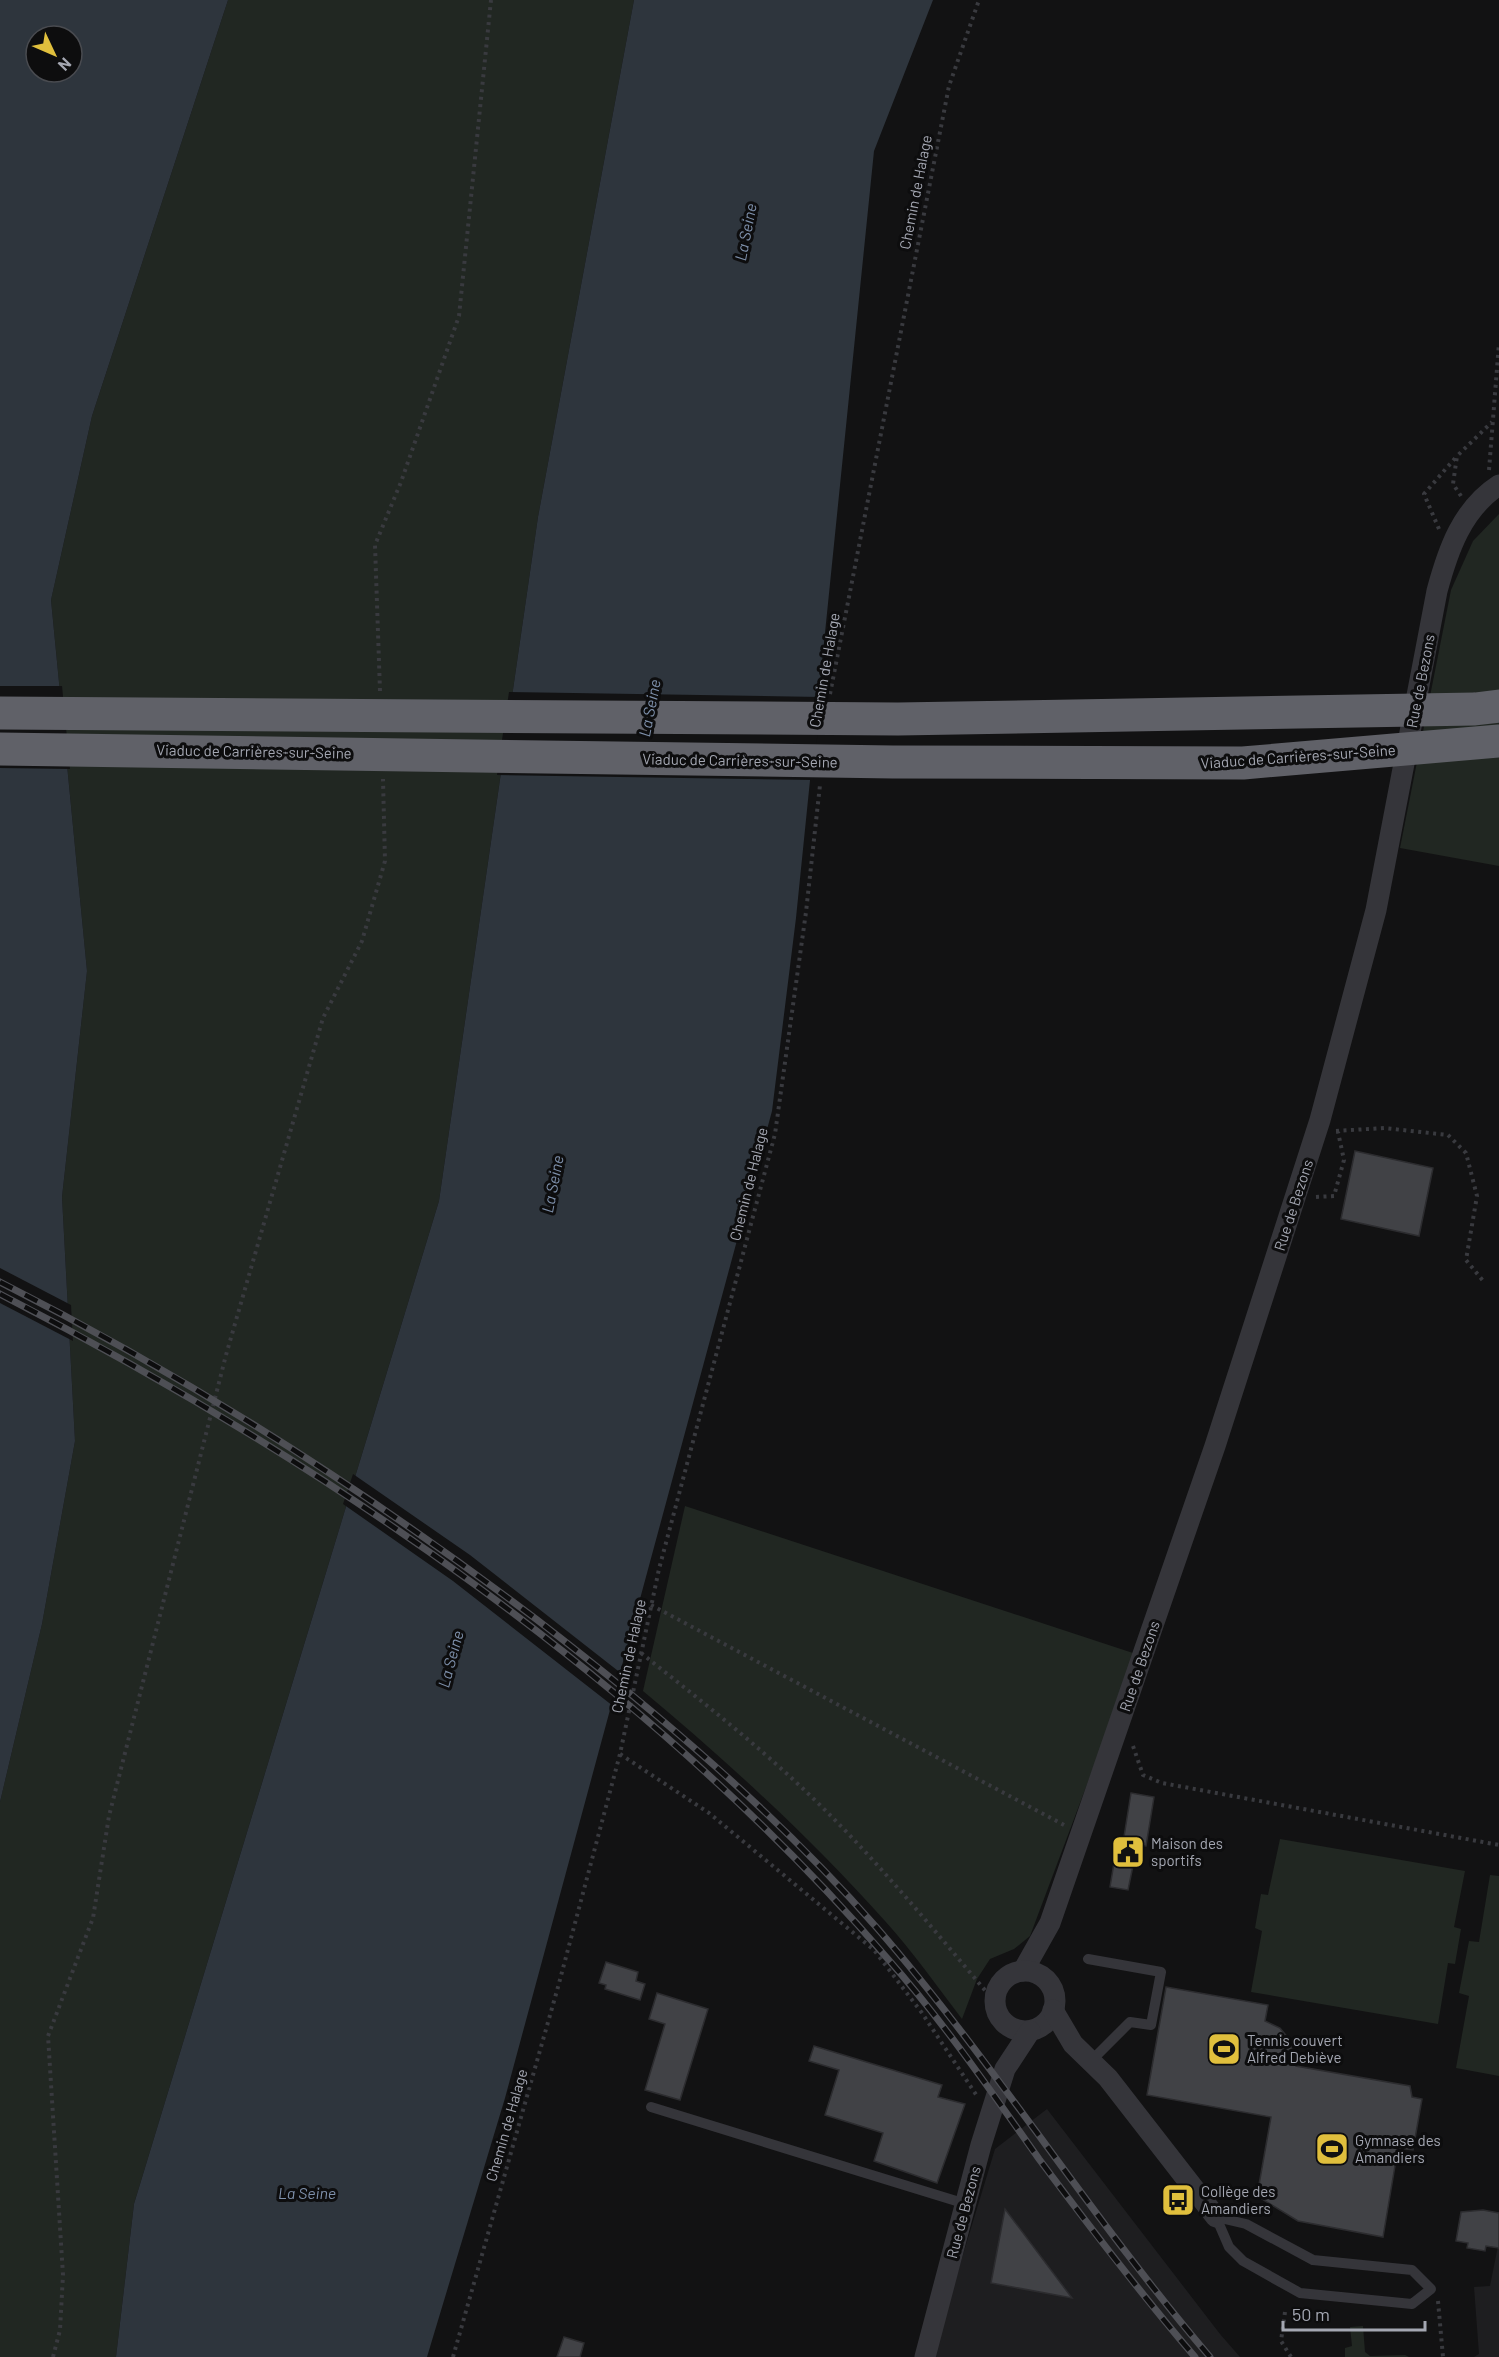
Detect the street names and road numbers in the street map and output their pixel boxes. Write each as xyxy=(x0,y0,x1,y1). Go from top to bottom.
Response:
street label: Chemin de Halage xyxy=(895,133,935,251)
street label: Chemin de Halage xyxy=(805,611,843,729)
street label: Rue de Bezons xyxy=(1402,633,1438,729)
street label: Viaduc de Carrières-sur-Seine xyxy=(156,740,352,762)
street label: Viaduc de Carrières-sur-Seine xyxy=(1200,740,1396,772)
street label: Viaduc de Carrières-sur-Seine xyxy=(642,749,838,771)
street label: Chemin de Halage xyxy=(725,1125,771,1243)
street label: Rue de Bezons xyxy=(1270,1157,1316,1253)
street label: Chemin de Halage xyxy=(607,1597,649,1715)
street label: Rue de Bezons xyxy=(1115,1618,1163,1714)
street label: Chemin de Halage xyxy=(481,2067,531,2183)
street label: Rue de Bezons xyxy=(942,2164,984,2260)

